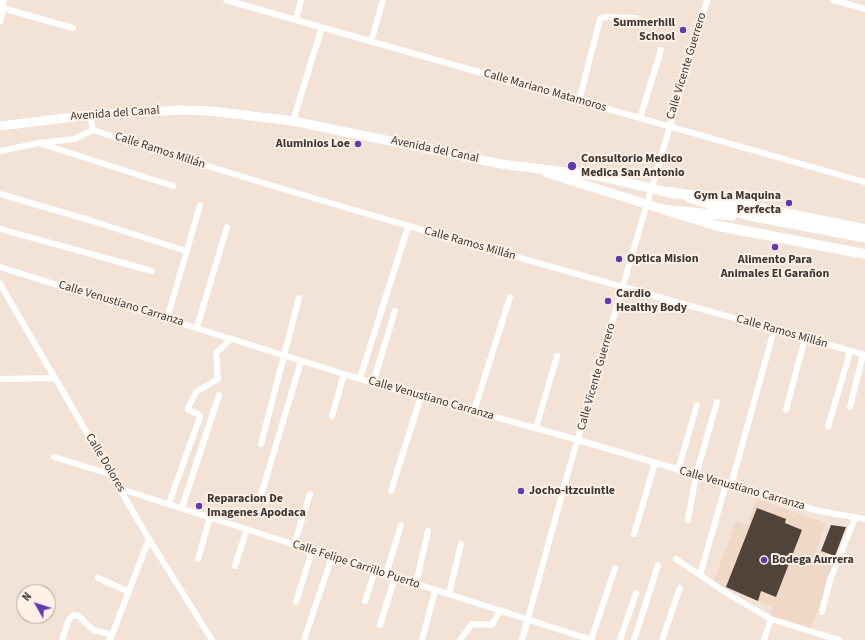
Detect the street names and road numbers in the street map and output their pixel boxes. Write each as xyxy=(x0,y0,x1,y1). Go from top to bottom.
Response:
street label: Calle Vicente Guerrero xyxy=(664,11,710,121)
street label: Calle Mariano Matamoros xyxy=(482,67,608,115)
street label: Avenida del Canal xyxy=(70,104,160,124)
street label: Calle Ramos Millán xyxy=(113,130,207,172)
street label: Avenida del Canal xyxy=(390,134,480,166)
street label: Calle Ramos Millán xyxy=(423,224,517,264)
street label: Calle Venustiano Carranza xyxy=(57,278,185,330)
street label: Calle Ramos Millán xyxy=(735,312,829,352)
street label: Calle Vicente Guerrero xyxy=(575,322,619,432)
street label: Calle Venustiano Carranza xyxy=(366,374,496,424)
street label: Calle Dolores xyxy=(82,431,128,495)
street label: Calle Venustiano Carranza xyxy=(677,464,807,514)
street label: Calle Felipe Carrillo Puerto xyxy=(290,538,422,592)

